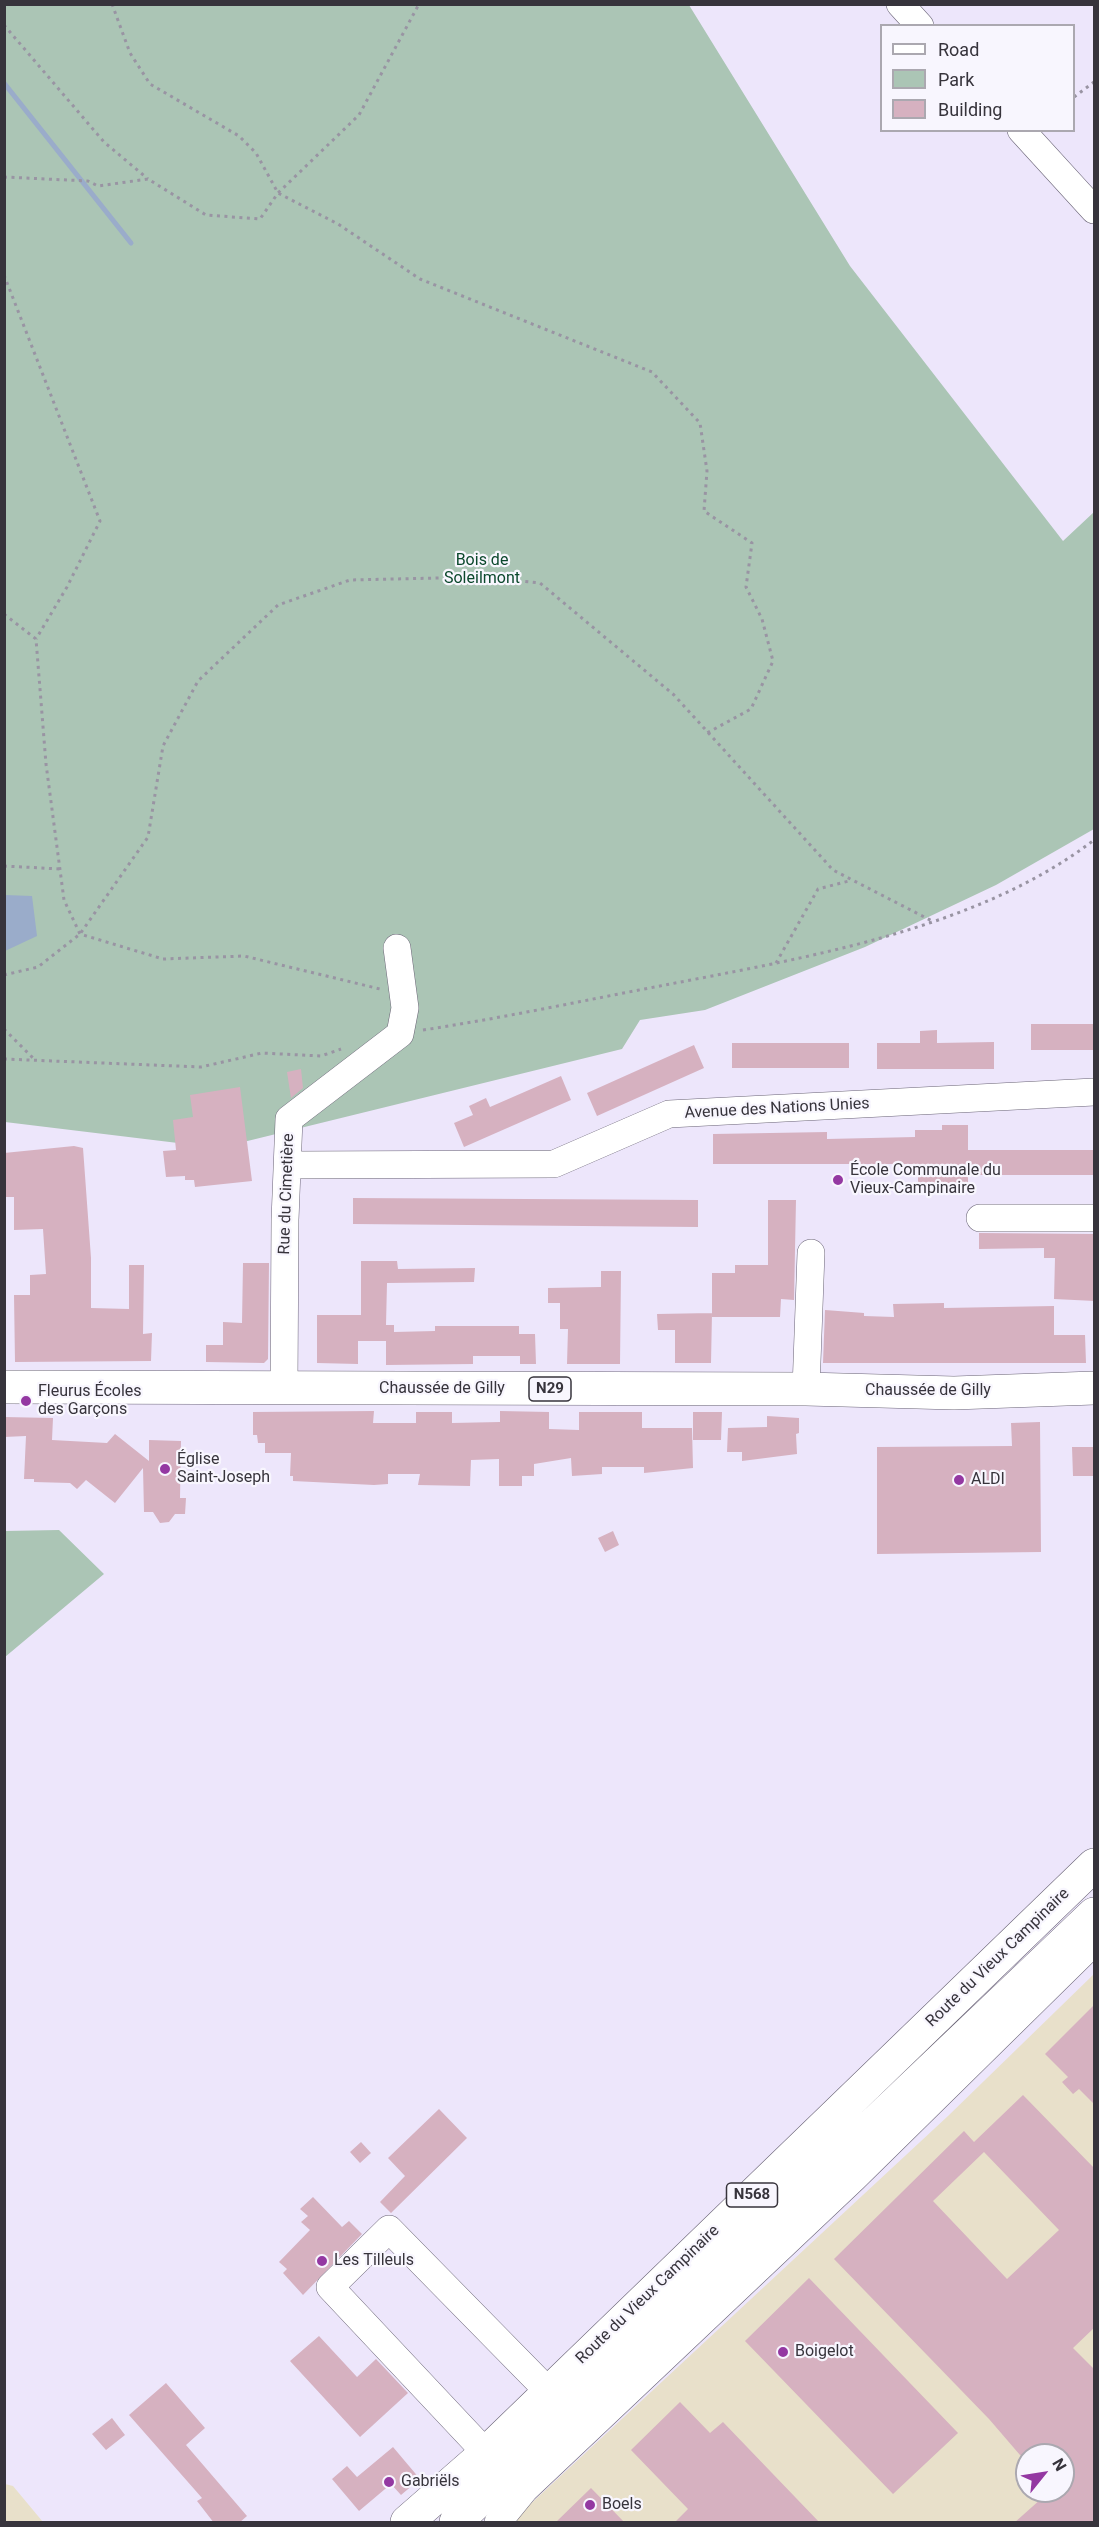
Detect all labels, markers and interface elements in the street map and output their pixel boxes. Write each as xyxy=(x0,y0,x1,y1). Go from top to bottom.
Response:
legend xyxy=(880,24,1075,132)
text: Road xyxy=(938,39,979,60)
text: Park xyxy=(938,69,974,90)
text: Building xyxy=(938,99,1002,120)
park label: Bois de Soleilmont xyxy=(444,551,520,589)
street label: Avenue des Nations Unies xyxy=(684,1095,870,1123)
street label: Rue du Cimetière xyxy=(275,1133,299,1255)
place label: École Communale du Vieux-Campinaire xyxy=(850,1161,1001,1199)
marker: École Communale du Vieux-Campinaire xyxy=(831,1173,845,1187)
road number: N29 xyxy=(529,1377,571,1401)
street label: Chaussée de Gilly xyxy=(379,1379,505,1399)
street label: Chaussée de Gilly xyxy=(865,1381,991,1401)
place label: Fleurus Écoles des Garçons xyxy=(38,1382,142,1420)
marker: Fleurus Écoles des Garçons xyxy=(19,1394,33,1408)
place label: Église Saint-Joseph xyxy=(177,1450,270,1488)
marker: Église Saint-Joseph xyxy=(158,1462,172,1476)
place label: ALDI xyxy=(971,1470,1005,1490)
marker: ALDI xyxy=(952,1473,966,1487)
street label: Route du Vieux Campinaire xyxy=(922,1884,1074,2032)
road number: N568 xyxy=(726,2183,777,2207)
street label: Route du Vieux Campinaire xyxy=(572,2221,724,2369)
place label: Les Tilleuls xyxy=(334,2251,414,2271)
marker: Les Tilleuls xyxy=(315,2254,329,2268)
place label: Boigelot xyxy=(795,2342,854,2362)
marker: Boigelot xyxy=(776,2345,790,2359)
north arrow xyxy=(1015,2443,1075,2503)
text: N xyxy=(1048,2455,1070,2474)
place label: Gabriëls xyxy=(401,2472,460,2492)
marker: Gabriëls xyxy=(382,2475,396,2489)
place label: Boels xyxy=(602,2495,642,2515)
marker: Boels xyxy=(583,2498,597,2512)

